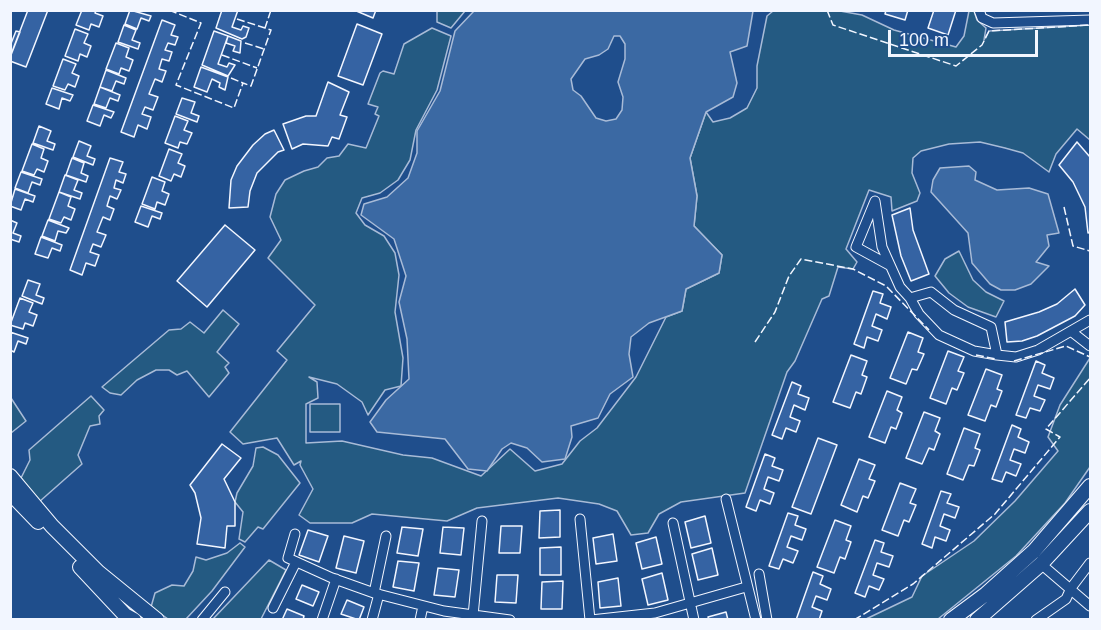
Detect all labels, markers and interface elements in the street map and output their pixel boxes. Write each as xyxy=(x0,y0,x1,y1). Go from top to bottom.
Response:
scale bar xyxy=(891,18,1041,56)
text: 100 m xyxy=(899,30,949,50)

